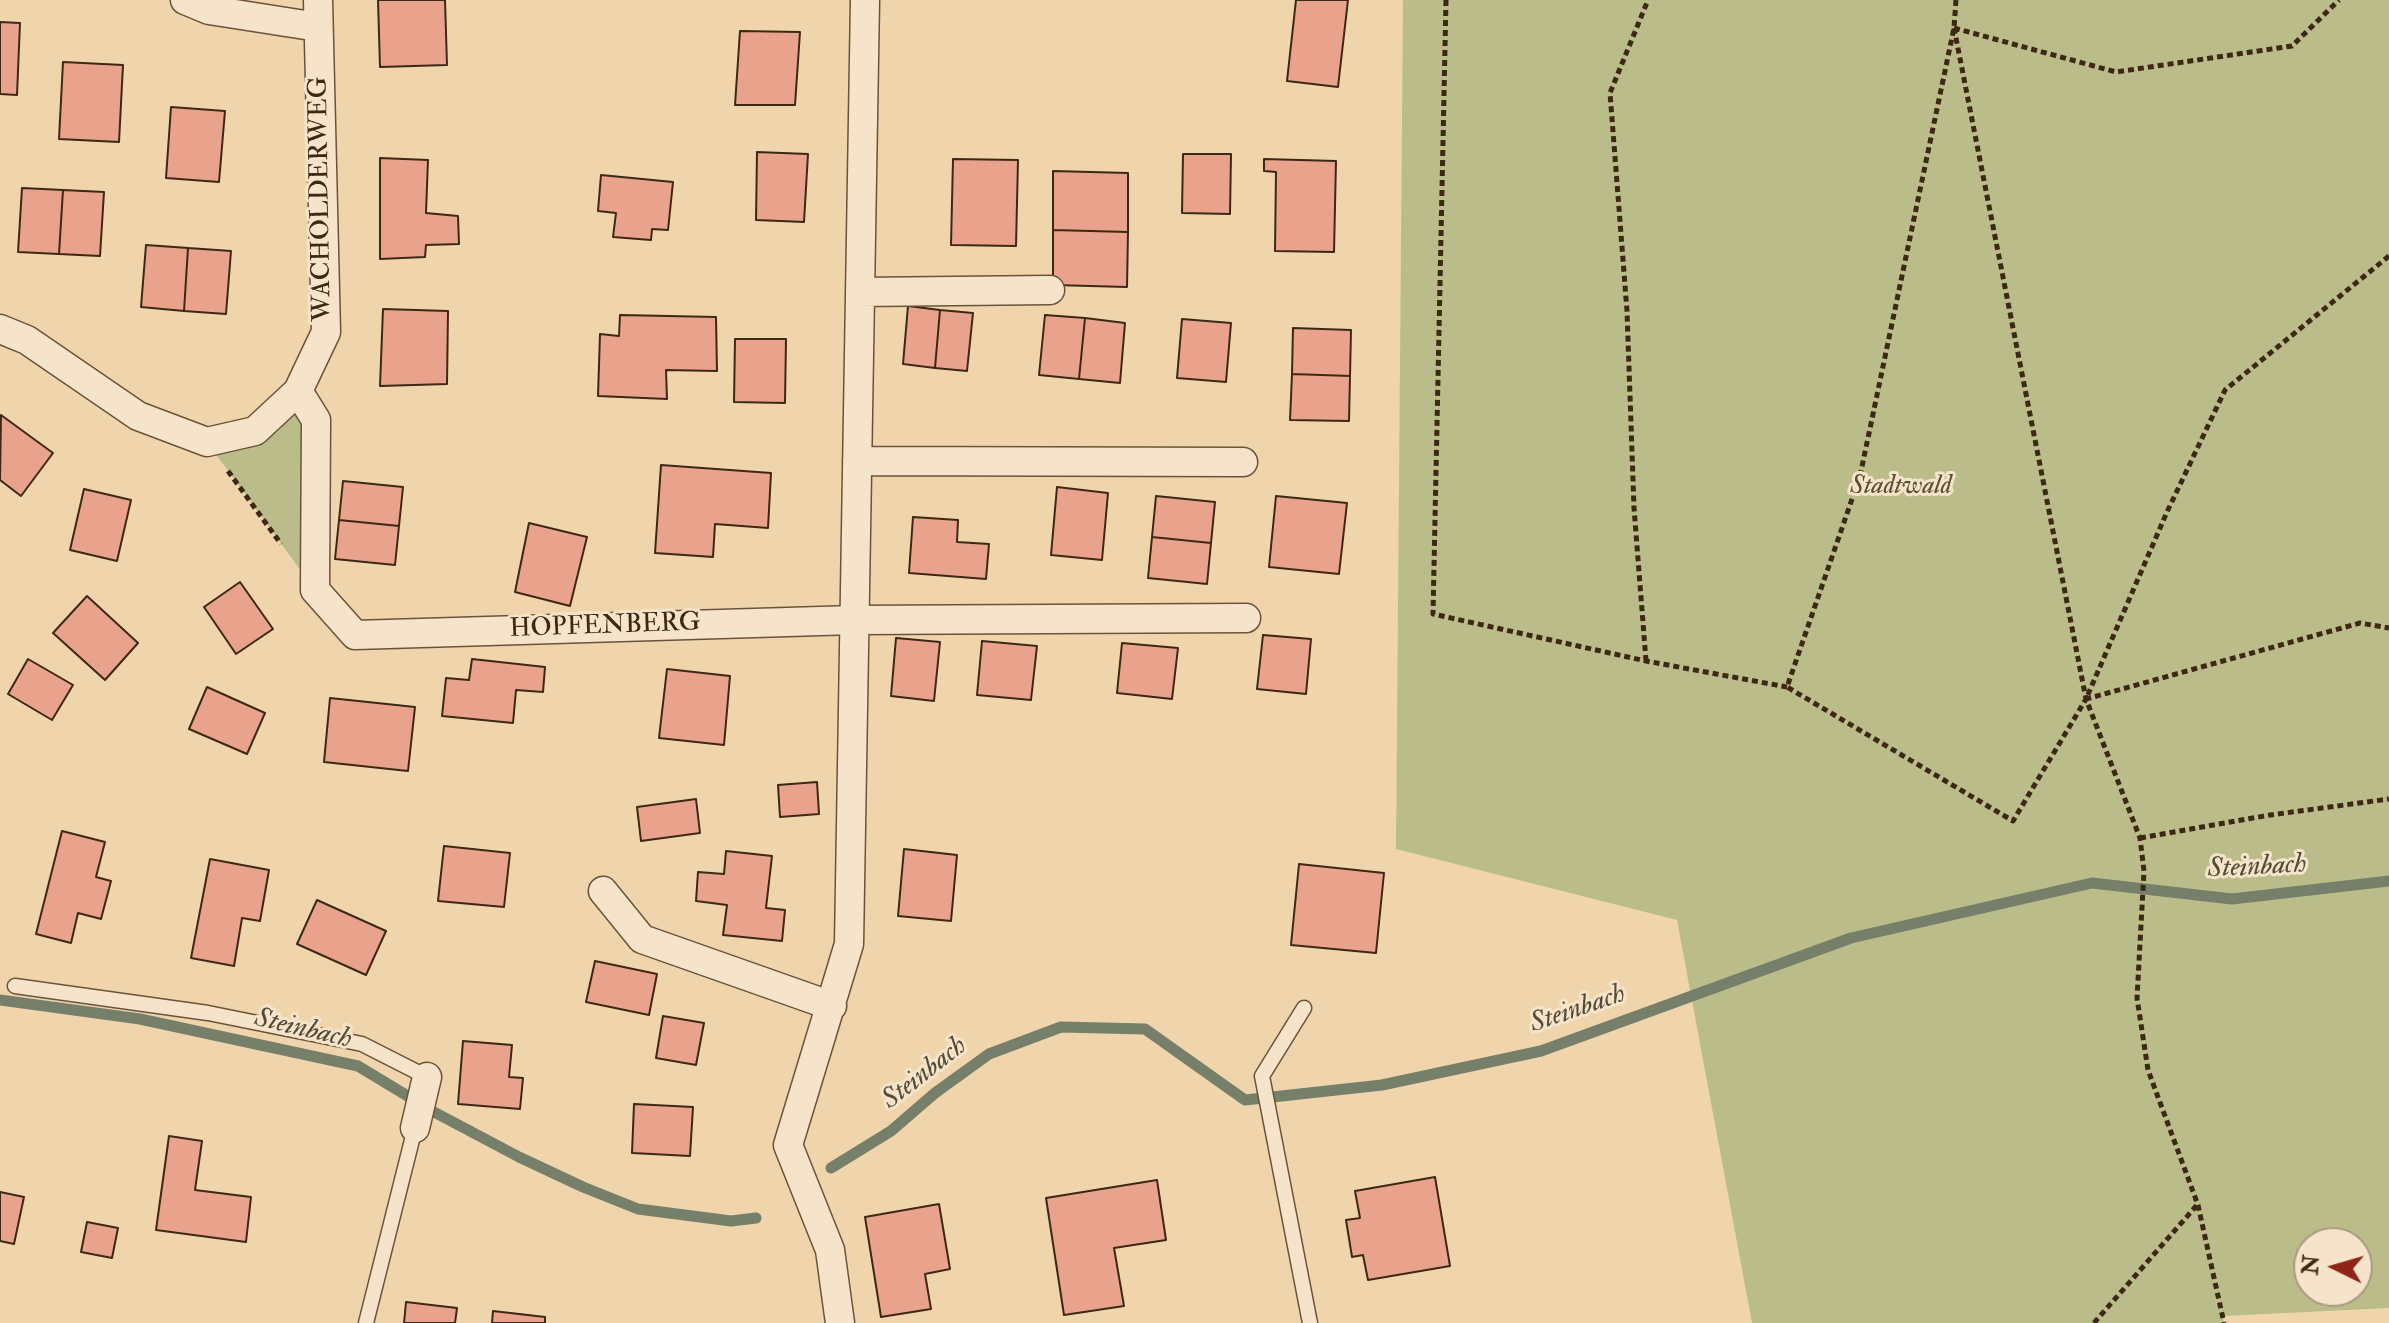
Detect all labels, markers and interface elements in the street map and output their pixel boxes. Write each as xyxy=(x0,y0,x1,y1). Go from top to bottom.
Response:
street label: WACHOLDERWEG xyxy=(304,76,340,322)
park label: Stadtwald xyxy=(1850,471,1952,503)
street label: HOPFENBERG xyxy=(509,608,701,646)
water label: Steinbach xyxy=(2207,849,2307,887)
water label: Steinbach xyxy=(1526,978,1630,1042)
water label: Steinbach xyxy=(251,1003,355,1057)
water label: Steinbach xyxy=(876,1030,974,1118)
north arrow xyxy=(2293,1227,2373,1307)
text: N xyxy=(2296,1254,2326,1276)

